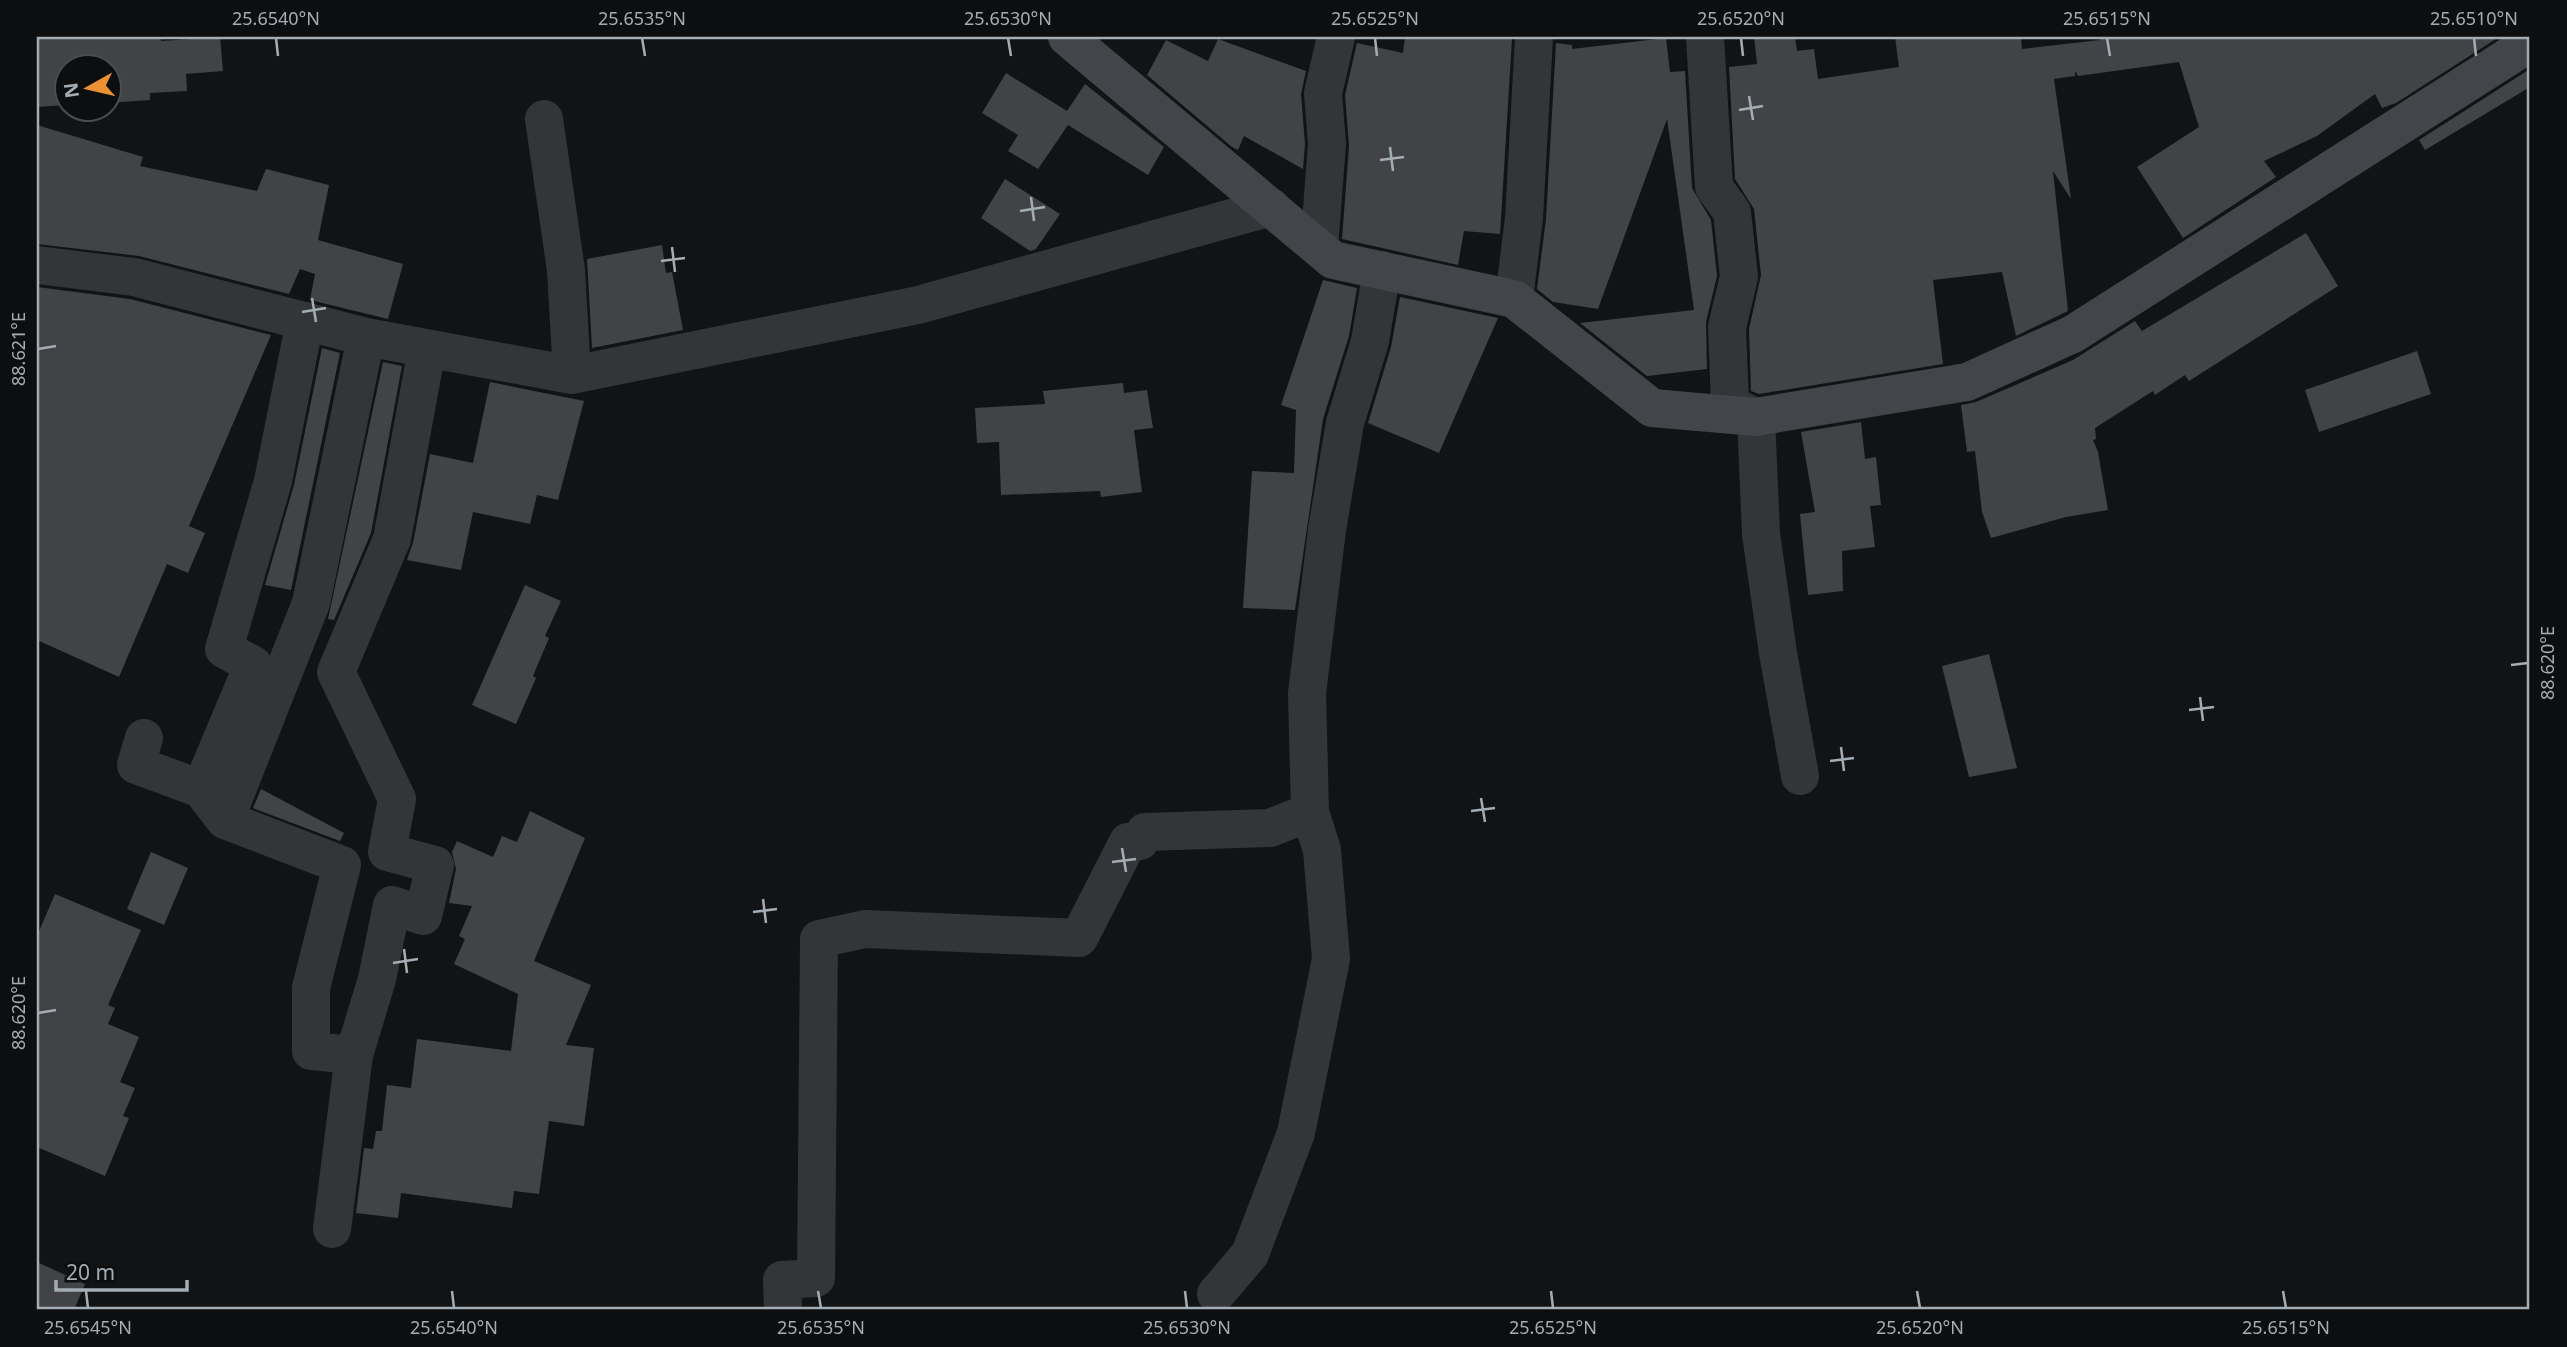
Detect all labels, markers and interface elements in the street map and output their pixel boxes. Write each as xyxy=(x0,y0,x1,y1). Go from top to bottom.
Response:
text: 25.6540°N xyxy=(232,6,320,30)
text: 25.6535°N xyxy=(598,6,686,30)
text: 25.6530°N xyxy=(964,6,1052,30)
text: 25.6525°N xyxy=(1331,6,1419,30)
text: 25.6520°N xyxy=(1697,6,1785,30)
text: 25.6515°N xyxy=(2063,6,2151,30)
text: 25.6510°N xyxy=(2430,6,2518,30)
north arrow xyxy=(52,52,122,122)
text: N xyxy=(57,81,85,100)
text: 88.621°E xyxy=(6,312,30,386)
text: 88.620°E xyxy=(2535,626,2559,700)
text: 88.620°E xyxy=(6,976,30,1050)
scale bar xyxy=(56,1249,187,1293)
text: 20 m xyxy=(66,1258,115,1286)
text: 25.6545°N xyxy=(44,1315,132,1339)
text: 25.6540°N xyxy=(410,1315,498,1339)
text: 25.6535°N xyxy=(777,1315,865,1339)
text: 25.6530°N xyxy=(1143,1315,1231,1339)
text: 25.6525°N xyxy=(1509,1315,1597,1339)
text: 25.6520°N xyxy=(1876,1315,1964,1339)
text: 25.6515°N xyxy=(2242,1315,2330,1339)

